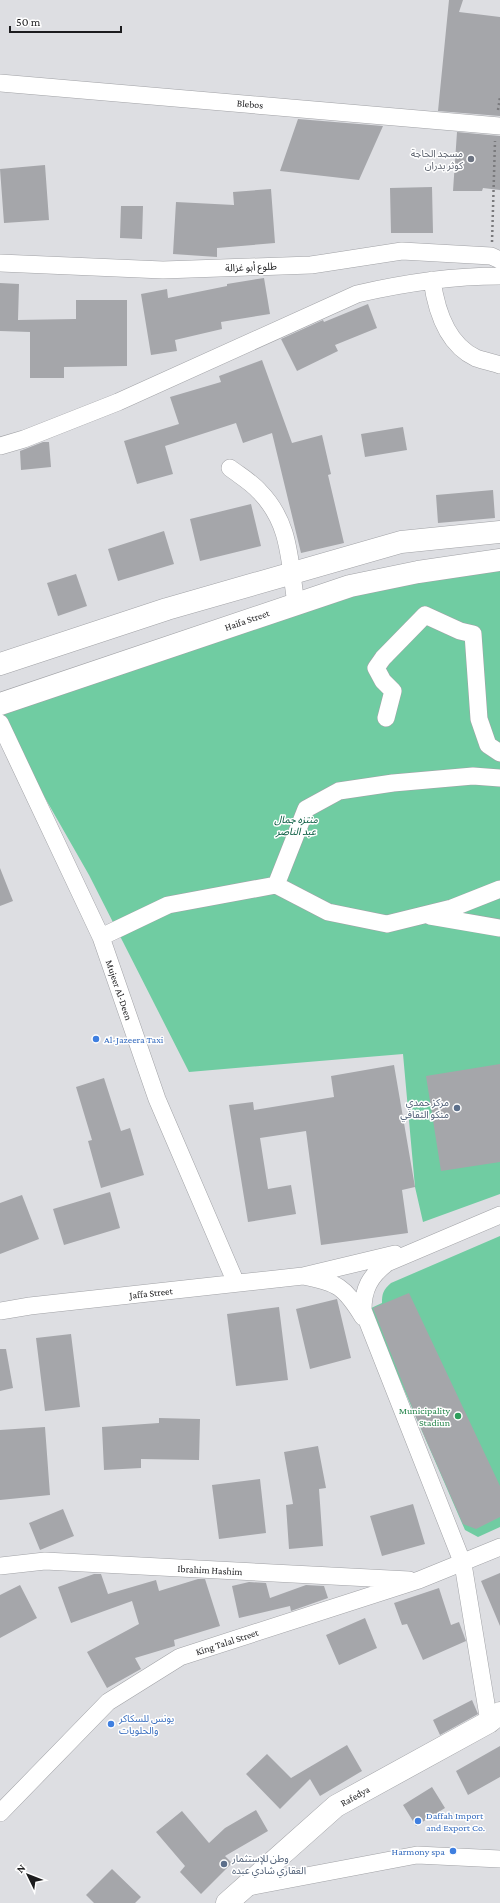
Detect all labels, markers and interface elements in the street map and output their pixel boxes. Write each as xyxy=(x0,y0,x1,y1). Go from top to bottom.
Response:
scale bar xyxy=(10,8,121,34)
text: 50 m xyxy=(16,15,41,29)
street label: Blebos xyxy=(236,97,264,111)
place label: مسجد الحاجة كوثر بدران xyxy=(411,148,464,172)
marker: مسجد الحاجة كوثر بدران xyxy=(466,154,476,164)
street label: طلوع أبو غزالة xyxy=(225,260,277,275)
street label: Haifa Street xyxy=(223,607,272,633)
park label: منتزه جمال عبد الناصر xyxy=(274,814,318,838)
street label: Mujeer Al-Deen xyxy=(103,958,135,1023)
marker: Al-Jazeera Taxi xyxy=(91,1034,101,1044)
place label: Al-Jazeera Taxi xyxy=(104,1034,164,1045)
place label: مركز حمدي منكو الثقافي xyxy=(400,1097,449,1122)
marker: مركز حمدي منكو الثقافي xyxy=(452,1103,462,1113)
street label: Jaffa Street xyxy=(128,1285,174,1301)
place label: Municipality Stadiun xyxy=(399,1405,451,1428)
marker: Municipality Stadiun xyxy=(453,1411,463,1421)
street label: Ibrahim Hashim xyxy=(177,1563,243,1577)
street label: King Talal Street xyxy=(194,1626,260,1657)
place label: يونس للسكاكر والحلويات xyxy=(118,1713,174,1737)
marker: يونس للسكاكر والحلويات xyxy=(106,1719,116,1729)
street label: Rafedya xyxy=(338,1783,372,1809)
place label: Daffah Import and Export Co. xyxy=(426,1810,485,1833)
marker: Daffah Import and Export Co. xyxy=(413,1816,423,1826)
place label: Harmony spa xyxy=(392,1846,445,1857)
marker: Harmony spa xyxy=(448,1846,458,1856)
place label: وطن للإستثمار العقاري شادي عبده xyxy=(231,1853,306,1878)
north arrow xyxy=(8,1855,48,1895)
marker: وطن للإستثمار العقاري شادي عبده xyxy=(219,1859,229,1869)
text: N xyxy=(14,1861,28,1875)

